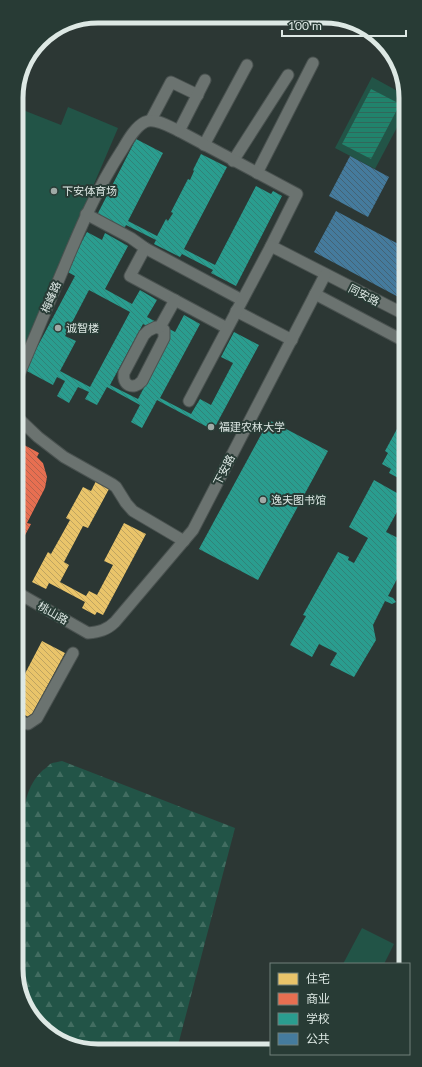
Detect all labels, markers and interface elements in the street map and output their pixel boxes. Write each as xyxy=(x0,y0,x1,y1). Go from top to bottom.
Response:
scale bar xyxy=(282,12,406,38)
text: 100 m xyxy=(288,18,322,33)
place label: 下安体育场 xyxy=(62,184,117,197)
marker: 下安体育场 xyxy=(49,186,59,196)
street label: 梅峰路 xyxy=(38,279,63,315)
street label: 同安路 xyxy=(347,281,382,308)
place label: 诚智楼 xyxy=(66,321,99,334)
marker: 诚智楼 xyxy=(53,323,63,333)
place label: 福建农林大学 xyxy=(219,420,285,433)
marker: 福建农林大学 xyxy=(206,422,216,432)
street label: 下安路 xyxy=(210,452,237,487)
place label: 逸夫图书馆 xyxy=(271,493,326,506)
marker: 逸夫图书馆 xyxy=(258,495,268,505)
street label: 桃山路 xyxy=(36,599,71,626)
legend xyxy=(270,963,410,1055)
text: 住宅 xyxy=(306,971,330,986)
text: 商业 xyxy=(306,991,330,1006)
text: 学校 xyxy=(306,1011,330,1026)
text: 公共 xyxy=(306,1031,330,1046)

